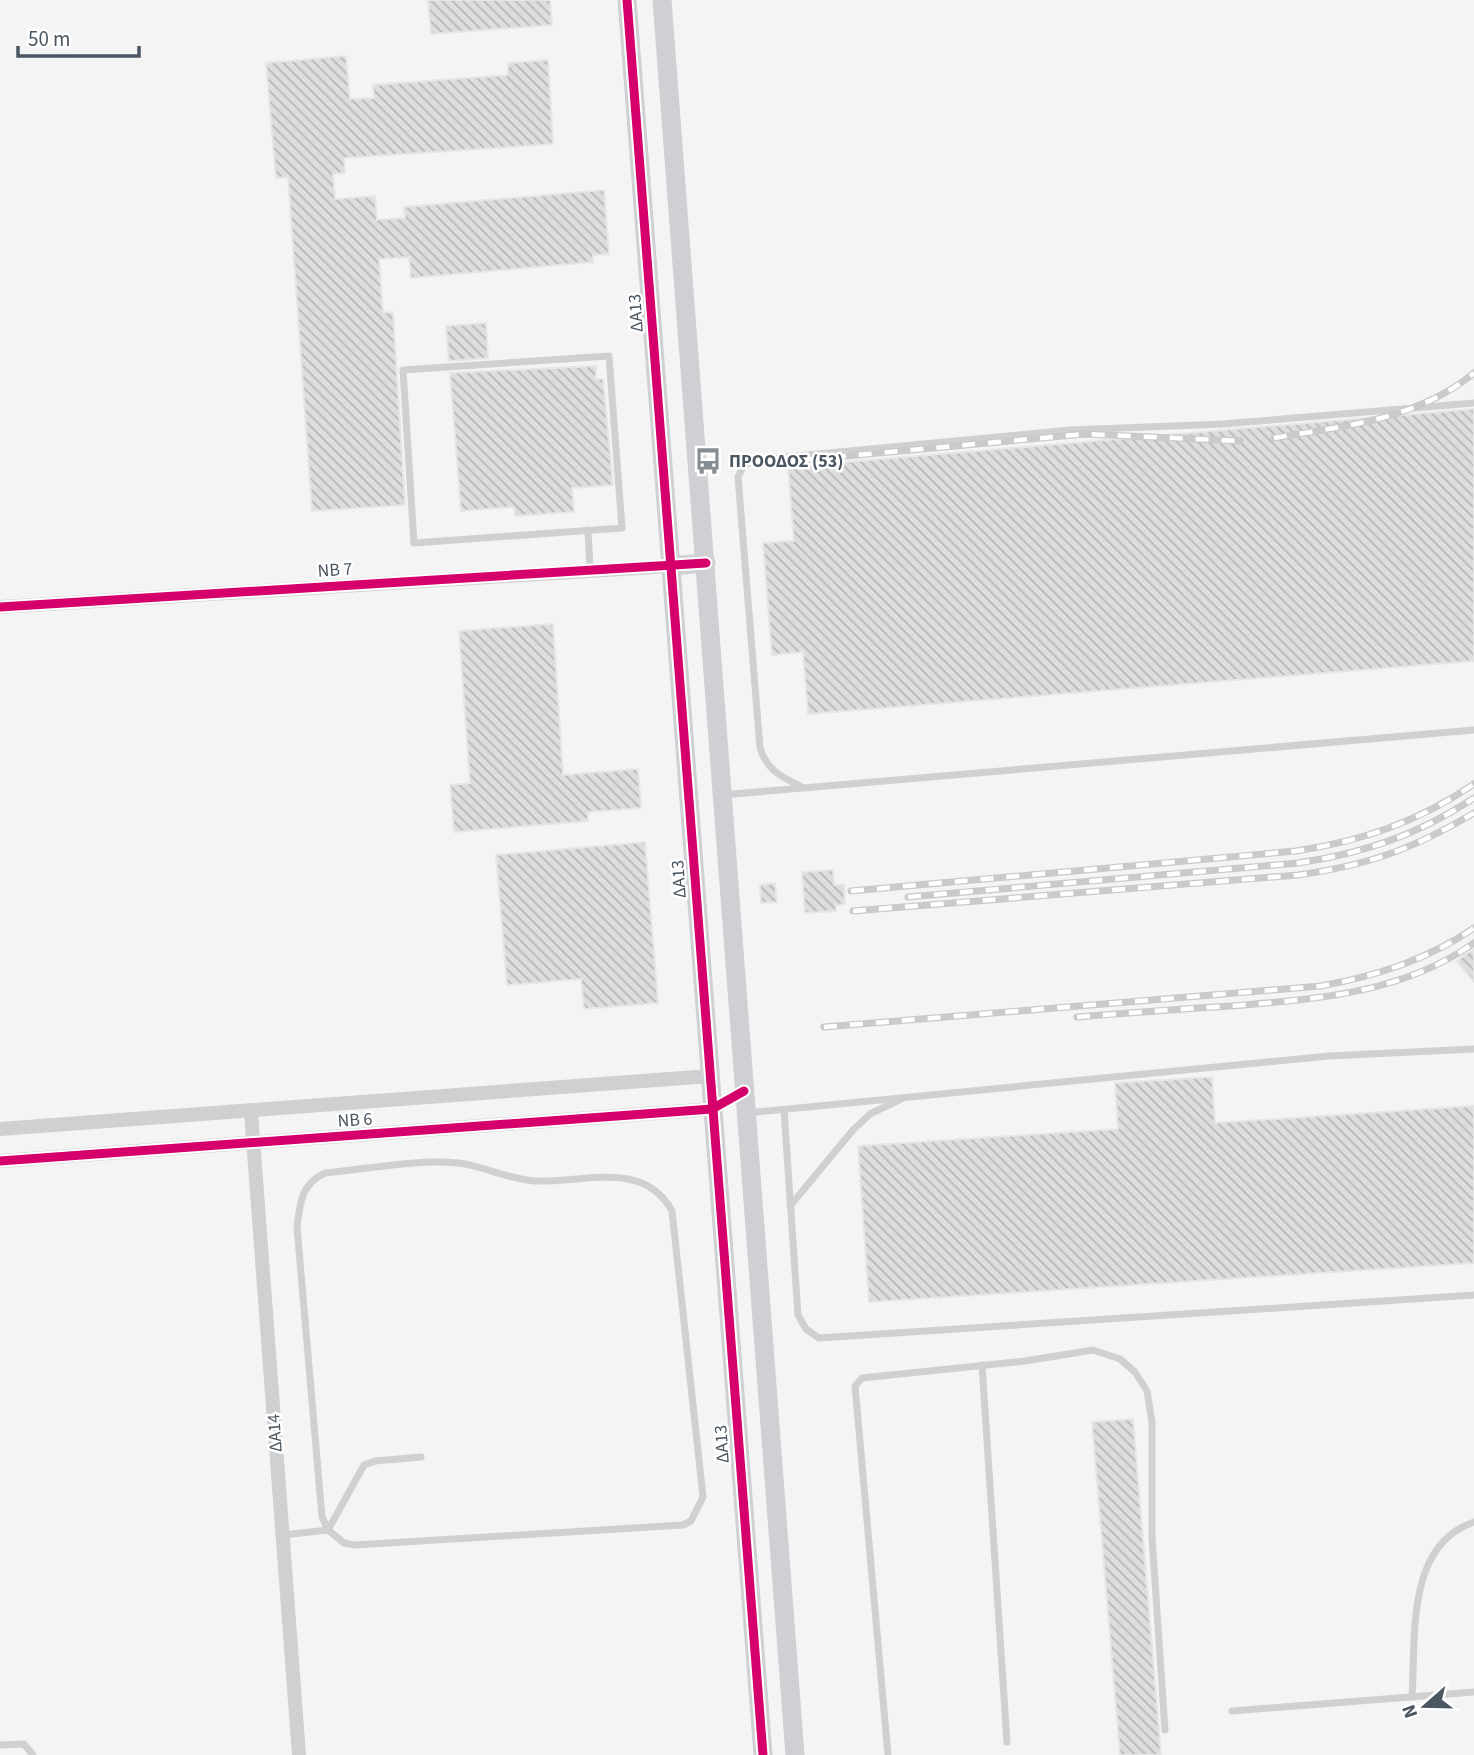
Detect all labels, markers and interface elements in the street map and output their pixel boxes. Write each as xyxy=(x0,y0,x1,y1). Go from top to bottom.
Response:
scale bar xyxy=(18,14,138,58)
text: 50 m xyxy=(28,24,70,54)
street label: ΔΑ13 xyxy=(622,293,650,333)
bus stop icon: ΠΡΟΟΔΟΣ (53) xyxy=(693,446,723,476)
place label: ΠΡΟΟΔΟΣ (53) xyxy=(729,449,843,474)
street label: ΝΒ 7 xyxy=(317,556,353,584)
street label: ΔΑ13 xyxy=(665,859,693,899)
street label: ΝΒ 6 xyxy=(337,1106,373,1134)
street label: ΔΑ14 xyxy=(261,1413,289,1453)
street label: ΔΑ13 xyxy=(708,1424,736,1464)
north arrow xyxy=(1390,1671,1460,1741)
text: N xyxy=(1396,1701,1425,1722)

